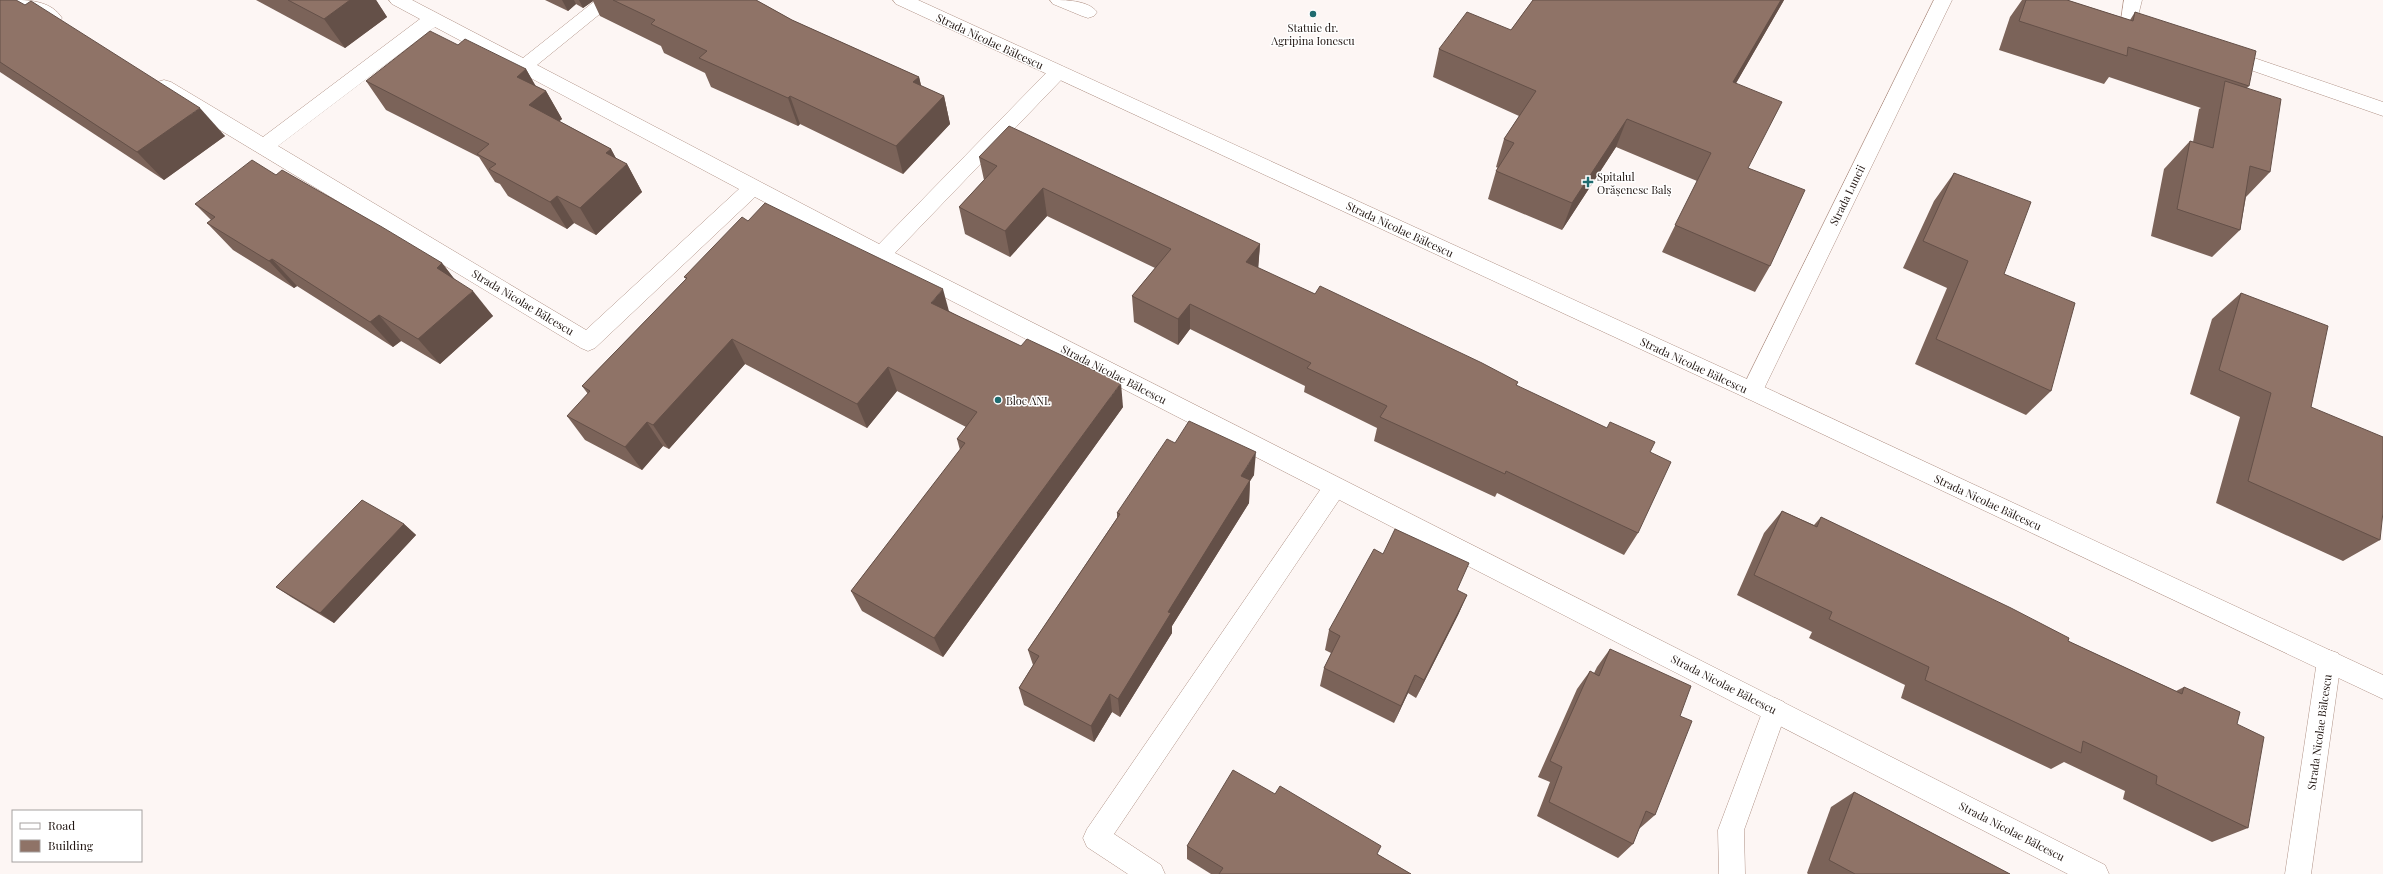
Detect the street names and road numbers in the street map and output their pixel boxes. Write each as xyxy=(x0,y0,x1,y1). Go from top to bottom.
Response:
street label: Strada Nicolae Bălcescu xyxy=(934,10,1047,73)
street label: Strada Luncii xyxy=(1826,162,1868,228)
street label: Strada Nicolae Bălcescu xyxy=(1344,198,1457,261)
street label: Strada Nicolae Bălcescu xyxy=(469,266,577,339)
street label: Strada Nicolae Bălcescu xyxy=(1638,334,1751,397)
street label: Strada Nicolae Bălcescu xyxy=(1059,341,1170,407)
street label: Strada Nicolae Bălcescu xyxy=(1932,471,2045,534)
street label: Strada Nicolae Bălcescu xyxy=(1669,651,1780,717)
street label: Strada Nicolae Bălcescu xyxy=(2303,673,2335,791)
street label: Strada Nicolae Bălcescu xyxy=(1957,798,2068,864)

